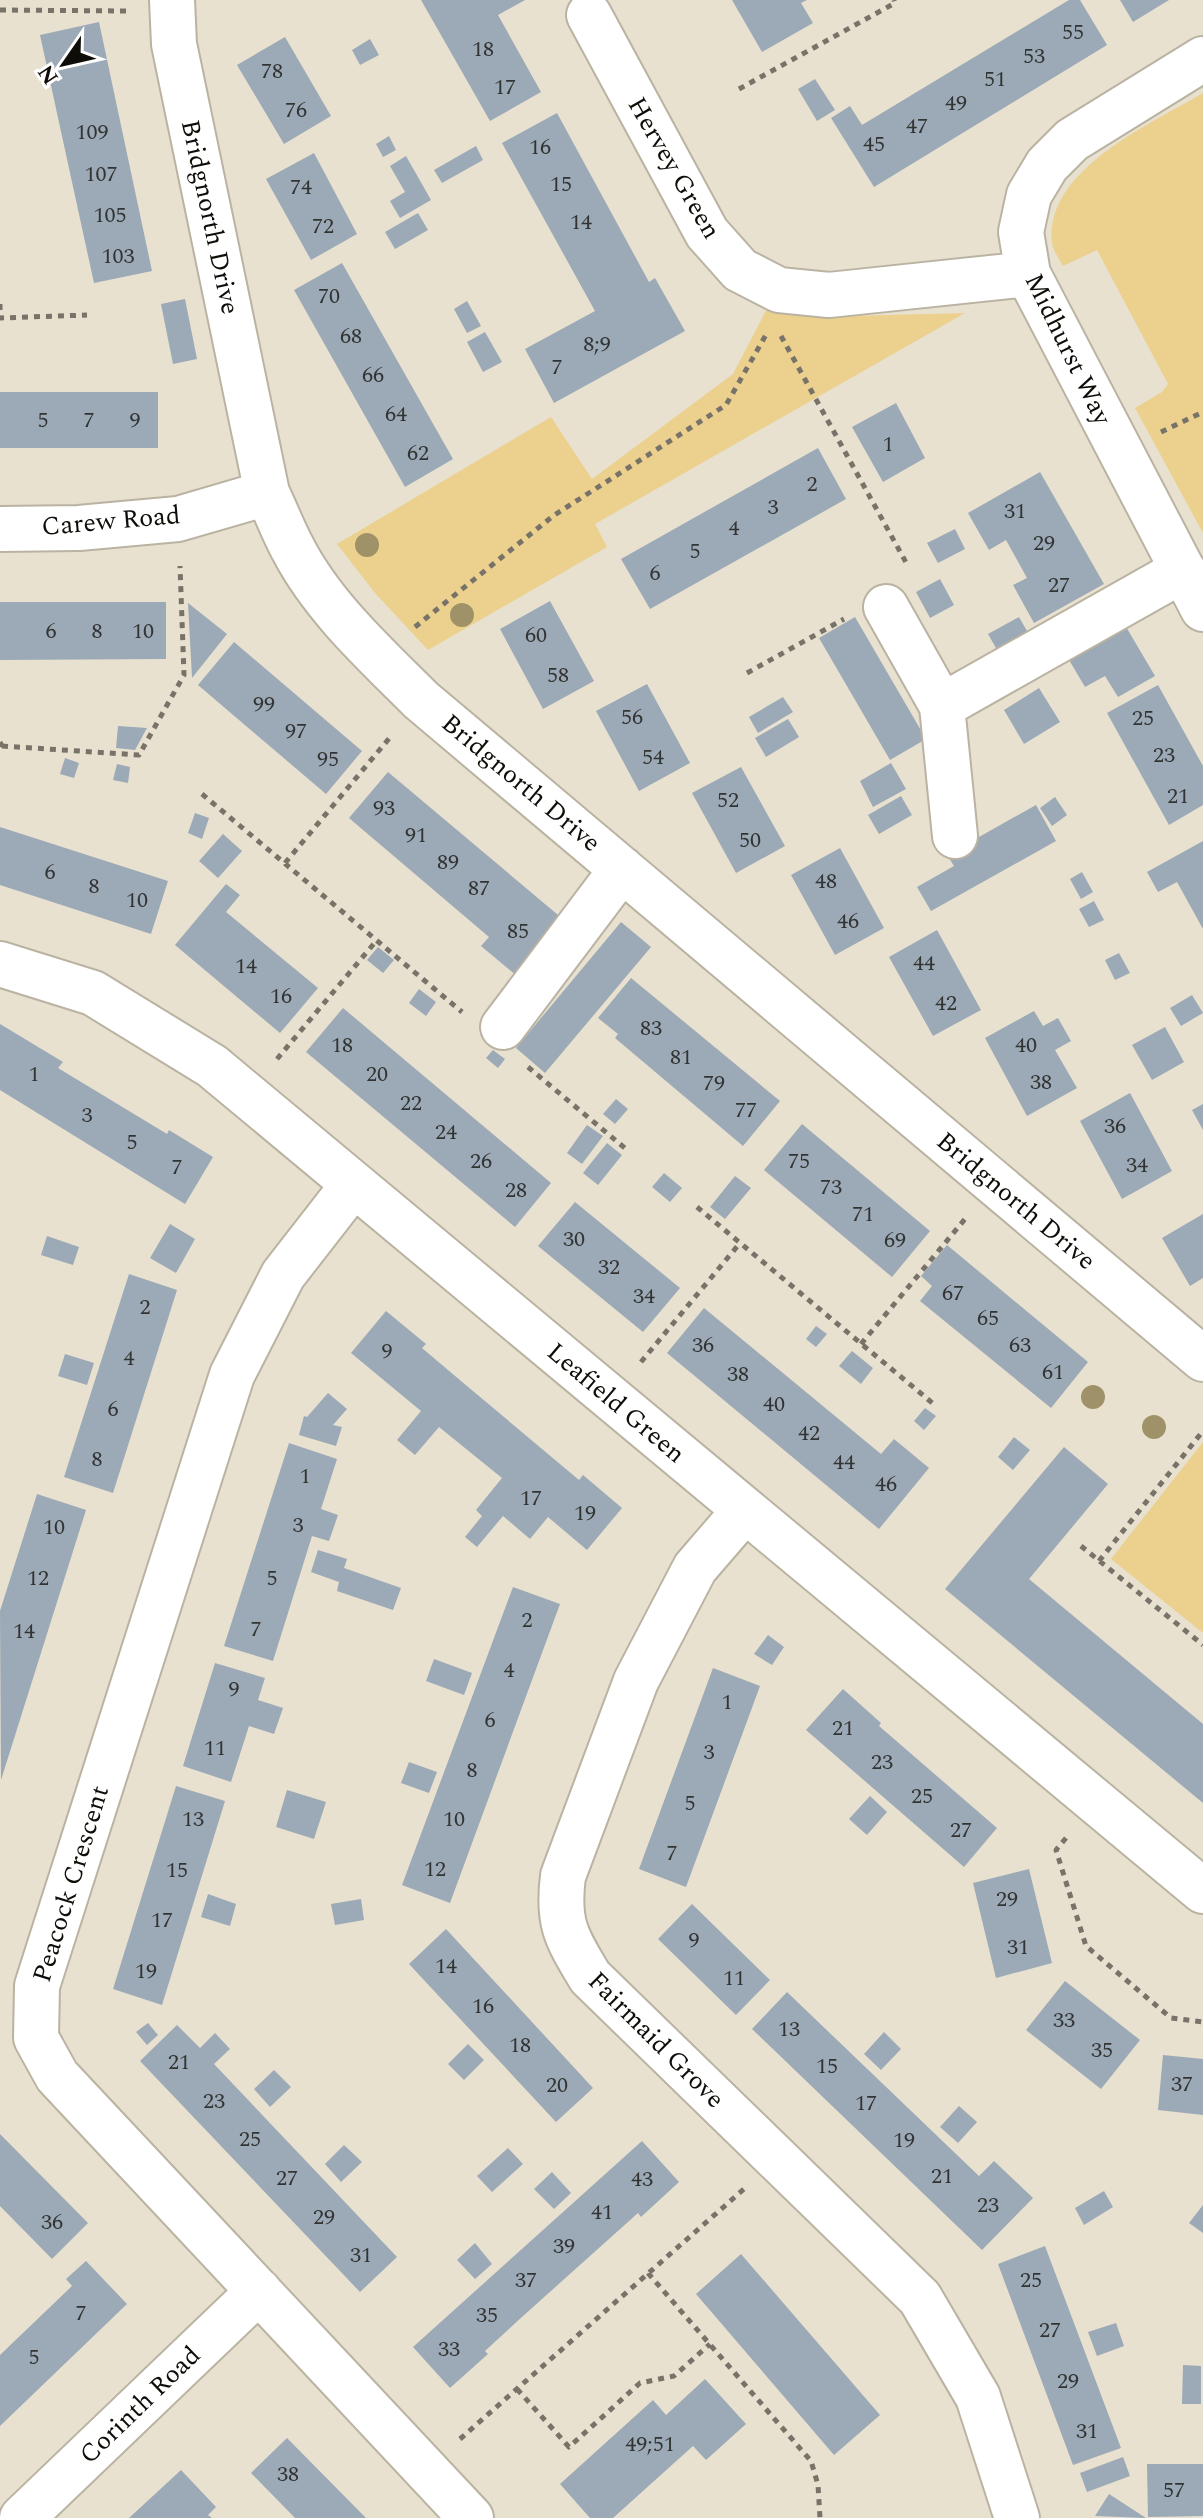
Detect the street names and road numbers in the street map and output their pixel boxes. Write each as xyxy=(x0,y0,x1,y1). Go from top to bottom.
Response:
street label: Hervey Green xyxy=(617,89,731,247)
street label: Bridgnorth Drive xyxy=(170,116,250,318)
street label: Midhurst Way xyxy=(1014,266,1123,433)
street label: Carew Road xyxy=(40,495,182,547)
street label: Bridgnorth Drive xyxy=(432,704,610,862)
street label: Bridgnorth Drive xyxy=(927,1122,1105,1280)
street label: Leafield Green xyxy=(538,1333,694,1473)
street label: Peacock Crescent xyxy=(22,1781,120,1987)
street label: Fairmaid Grove xyxy=(578,1962,734,2118)
street label: Corinth Road xyxy=(70,2336,210,2474)

